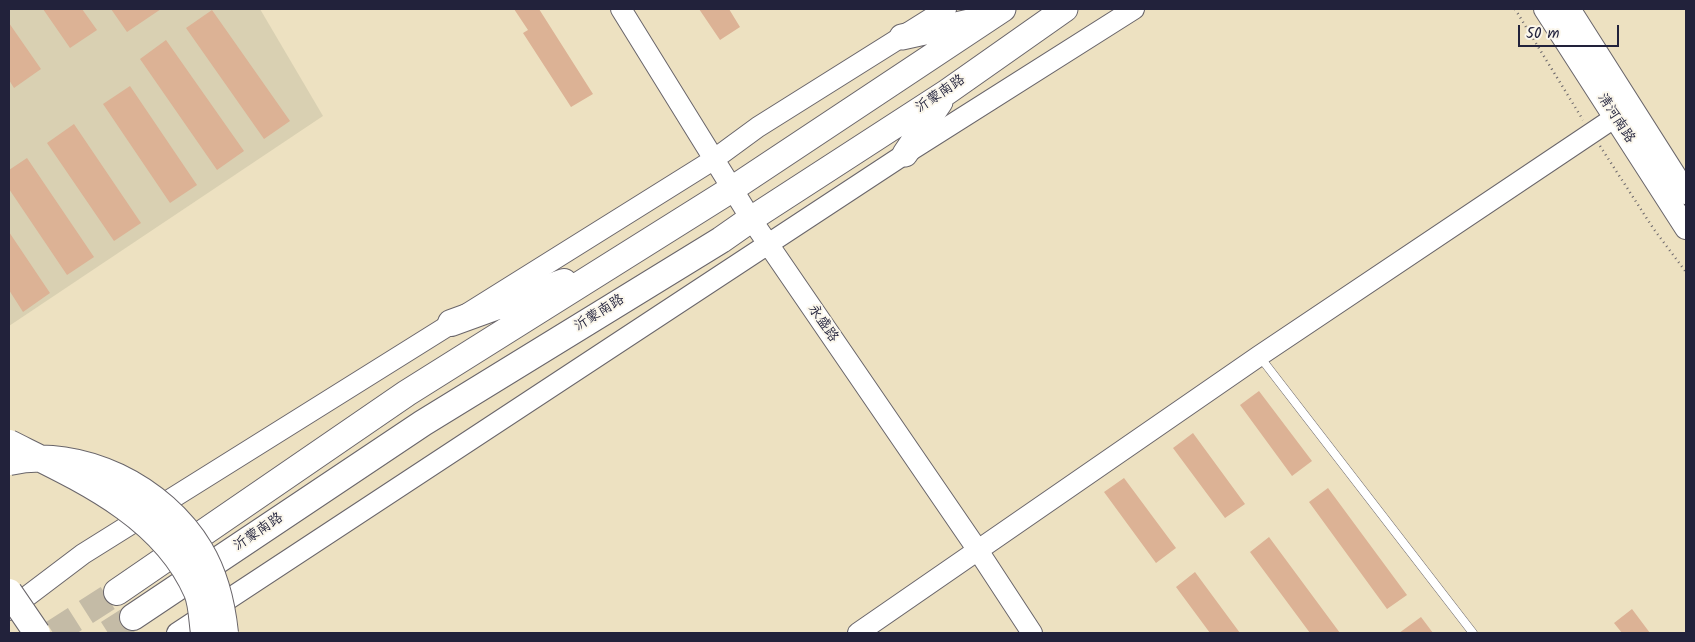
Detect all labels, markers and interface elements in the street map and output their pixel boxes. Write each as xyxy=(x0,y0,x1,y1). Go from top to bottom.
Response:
scale bar xyxy=(1520,15,1621,47)
text: 50 m xyxy=(1526,22,1560,46)
street label: 沂蒙南路 xyxy=(913,72,969,118)
street label: 清河南路 xyxy=(1593,91,1637,147)
street label: 沂蒙南路 xyxy=(572,292,628,336)
street label: 永盛路 xyxy=(803,302,841,346)
street label: 沂蒙南路 xyxy=(231,510,287,556)

